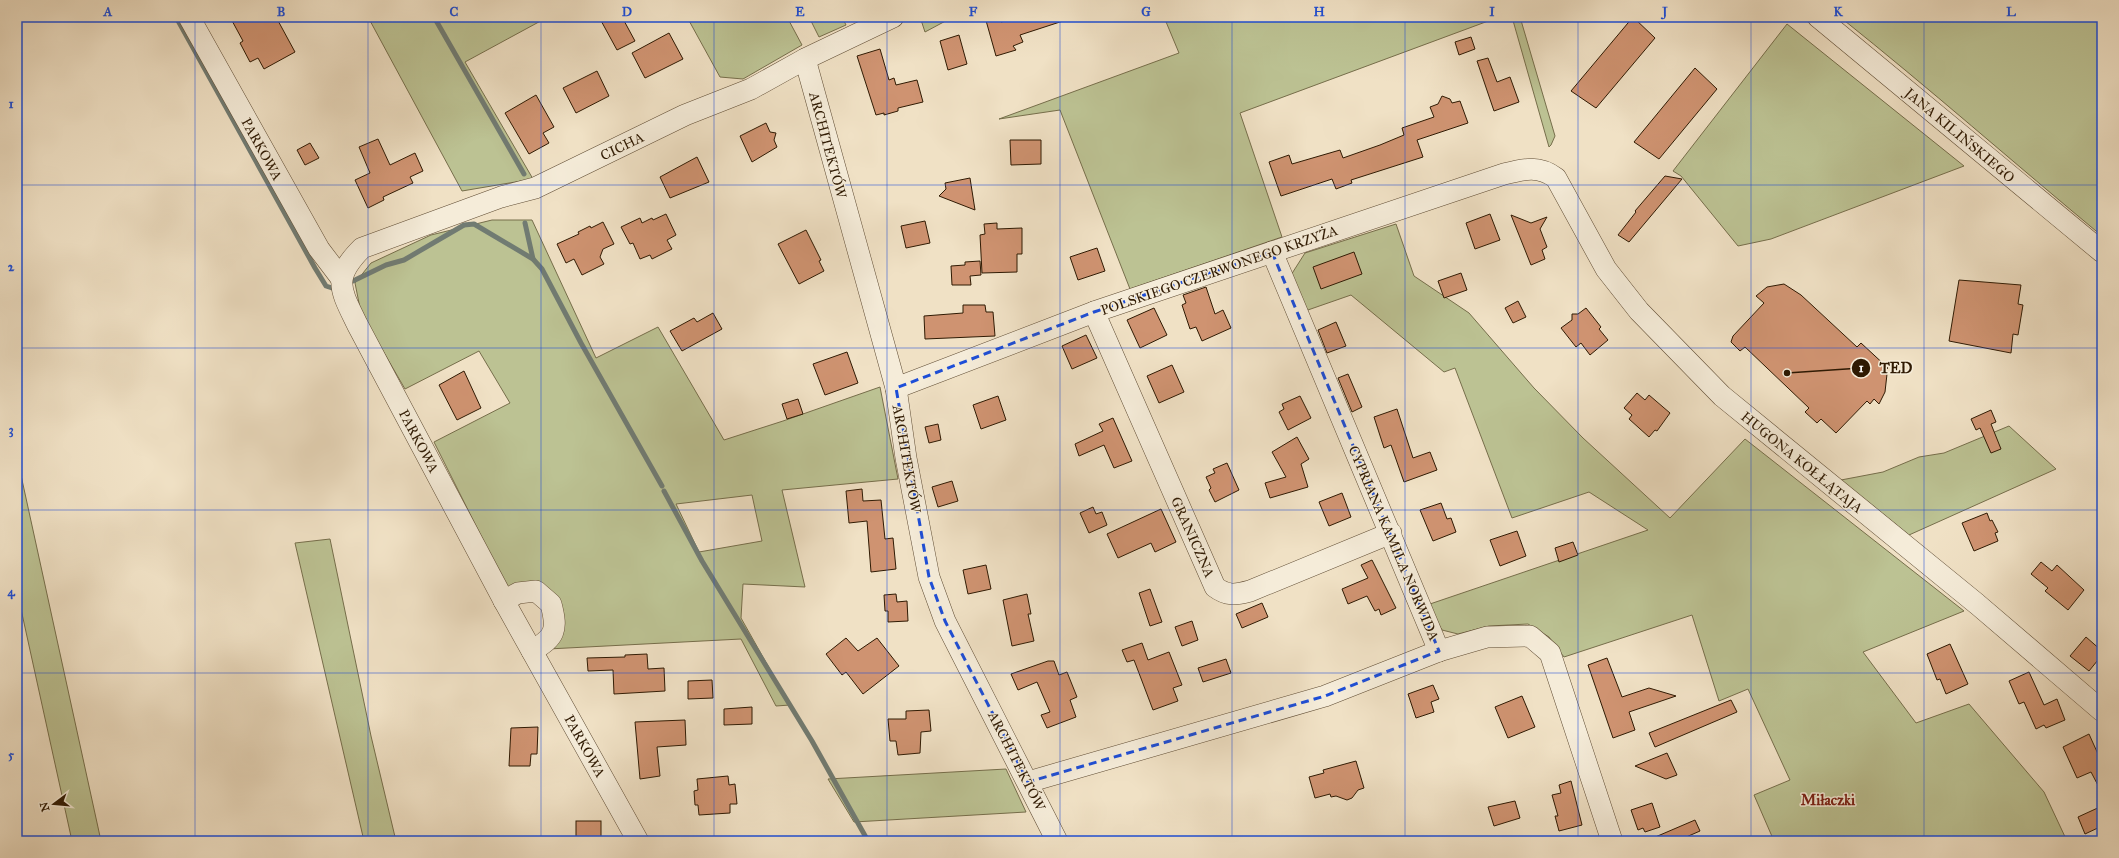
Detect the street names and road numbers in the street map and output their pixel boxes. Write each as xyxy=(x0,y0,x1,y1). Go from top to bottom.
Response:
street label: JANA KILIŃSKIEGO xyxy=(1899,82,2019,187)
street label: ARCHITEKTÓW xyxy=(805,89,852,201)
street label: PARKOWA xyxy=(237,115,286,184)
street label: CICHA xyxy=(598,128,647,164)
street label: POLSKIEGO CZERWONEGO KRZYŻA xyxy=(1098,221,1340,319)
street label: ARCHITEKTÓW xyxy=(888,402,926,515)
street label: PARKOWA xyxy=(395,407,443,476)
street label: HUGONA KOŁŁĄTAJA xyxy=(1737,408,1866,518)
street label: CYPRIANA KAMILA NORWIDA xyxy=(1345,443,1443,644)
street label: GRANICZNA xyxy=(1167,494,1218,581)
street label: ARCHITEKTÓW xyxy=(984,707,1051,814)
street label: PARKOWA xyxy=(560,712,609,781)

